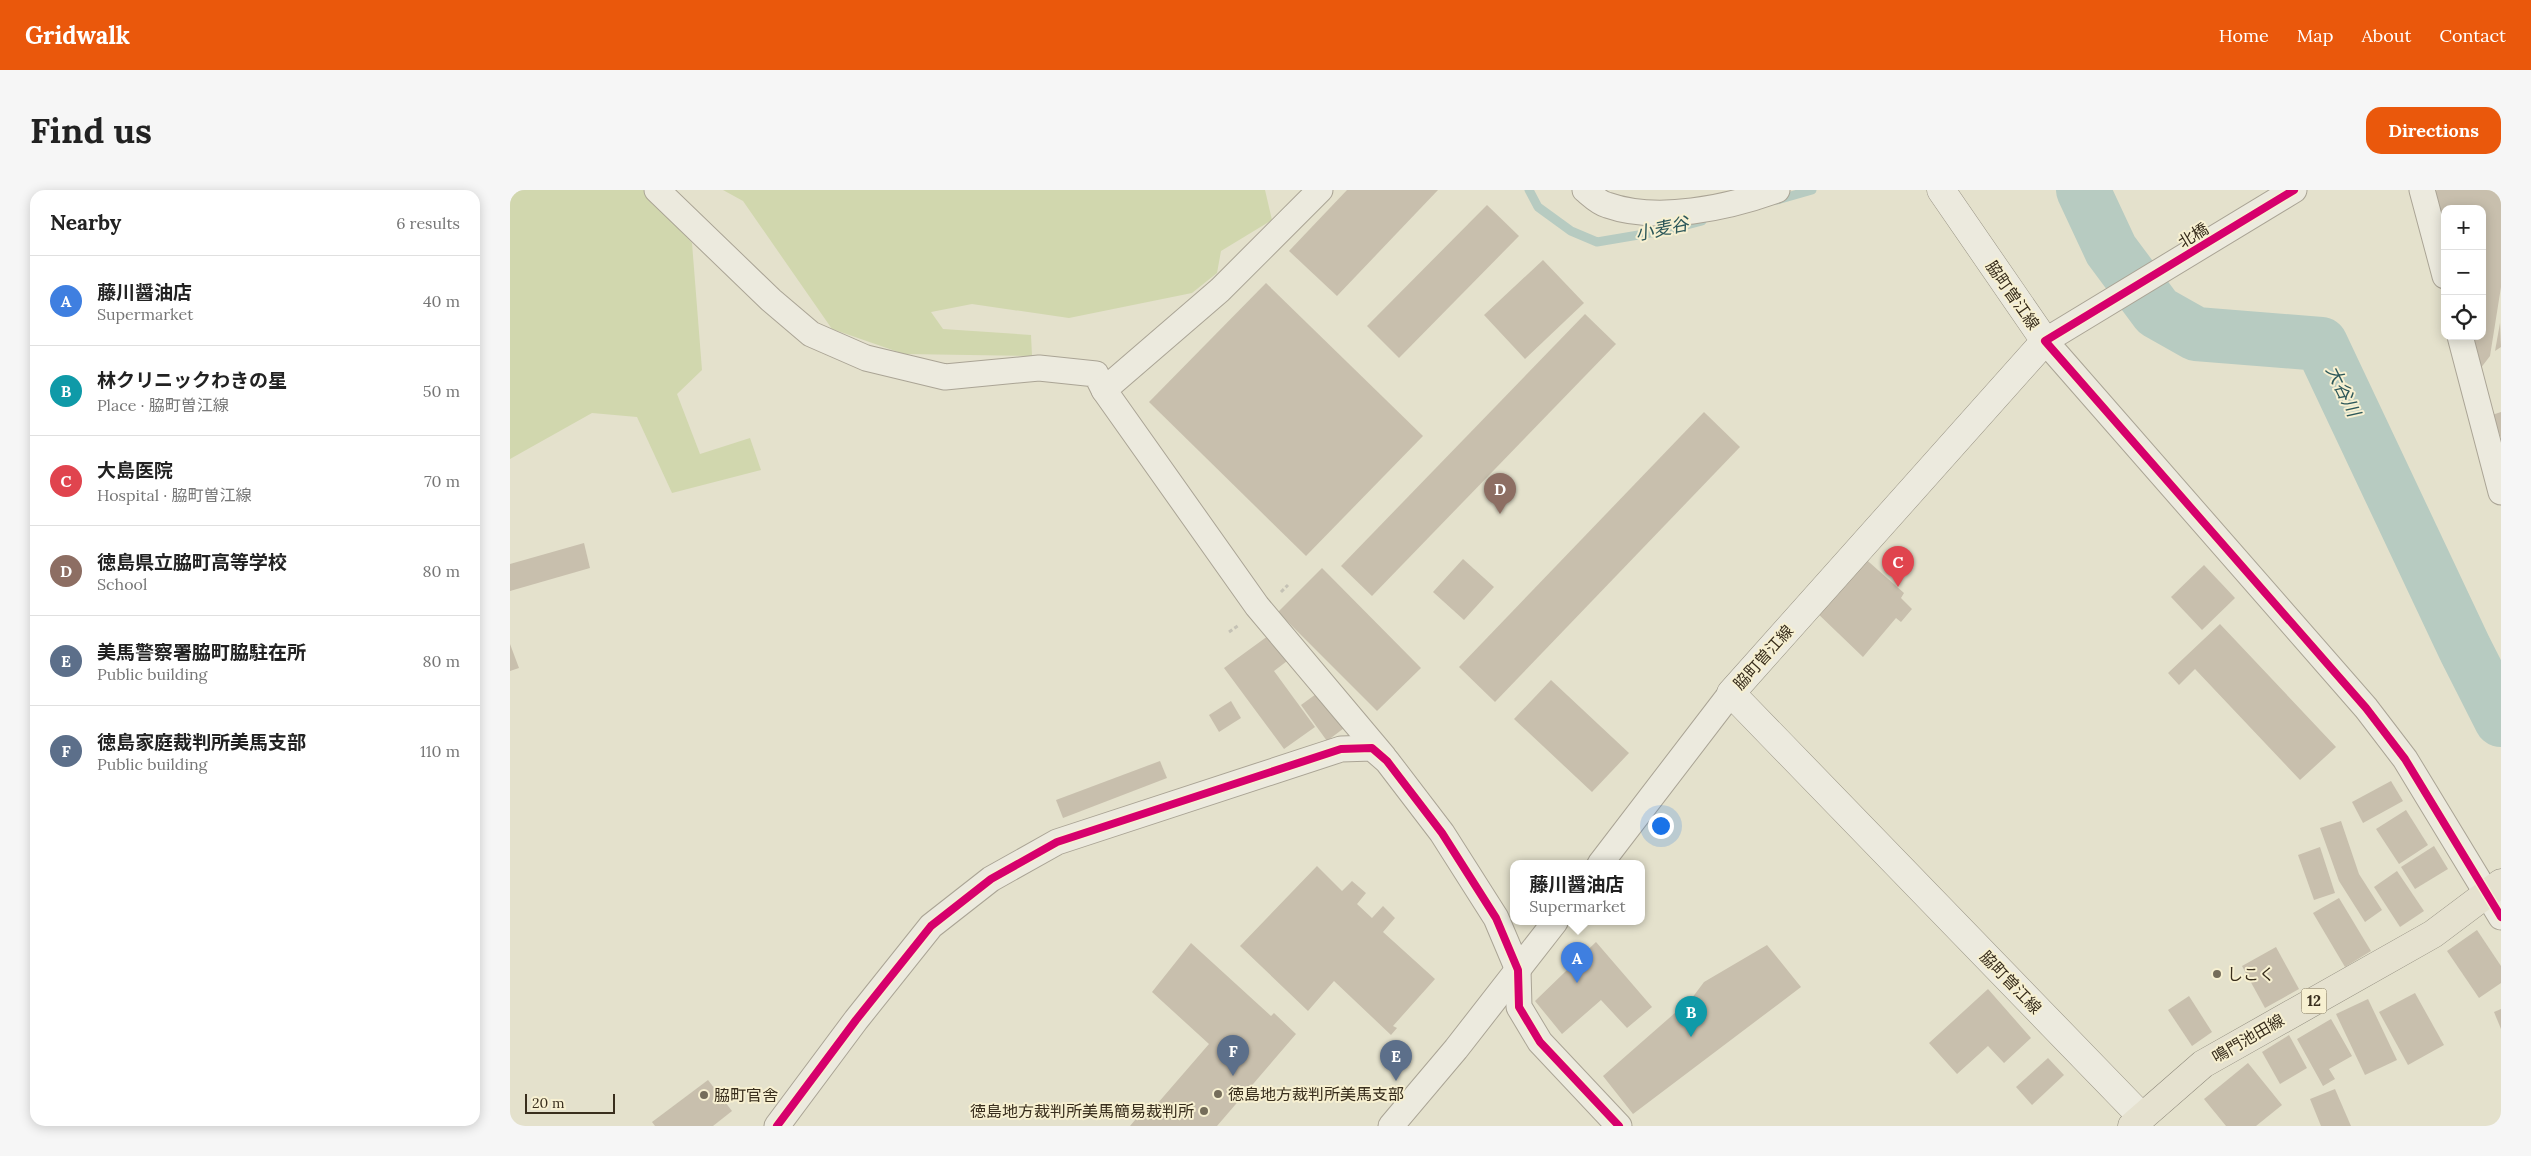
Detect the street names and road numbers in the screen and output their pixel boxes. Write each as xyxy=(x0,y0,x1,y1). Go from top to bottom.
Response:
street label: 北橋 xyxy=(2174,218,2212,252)
street label: 脇町曽江線 xyxy=(1982,256,2044,334)
street label: 脇町曽江線 xyxy=(1729,621,1797,693)
street label: 脇町曽江線 xyxy=(1976,946,2046,1018)
road number: 12 xyxy=(2302,988,2326,1014)
street label: 鳴門池田線 xyxy=(2208,1009,2288,1067)

